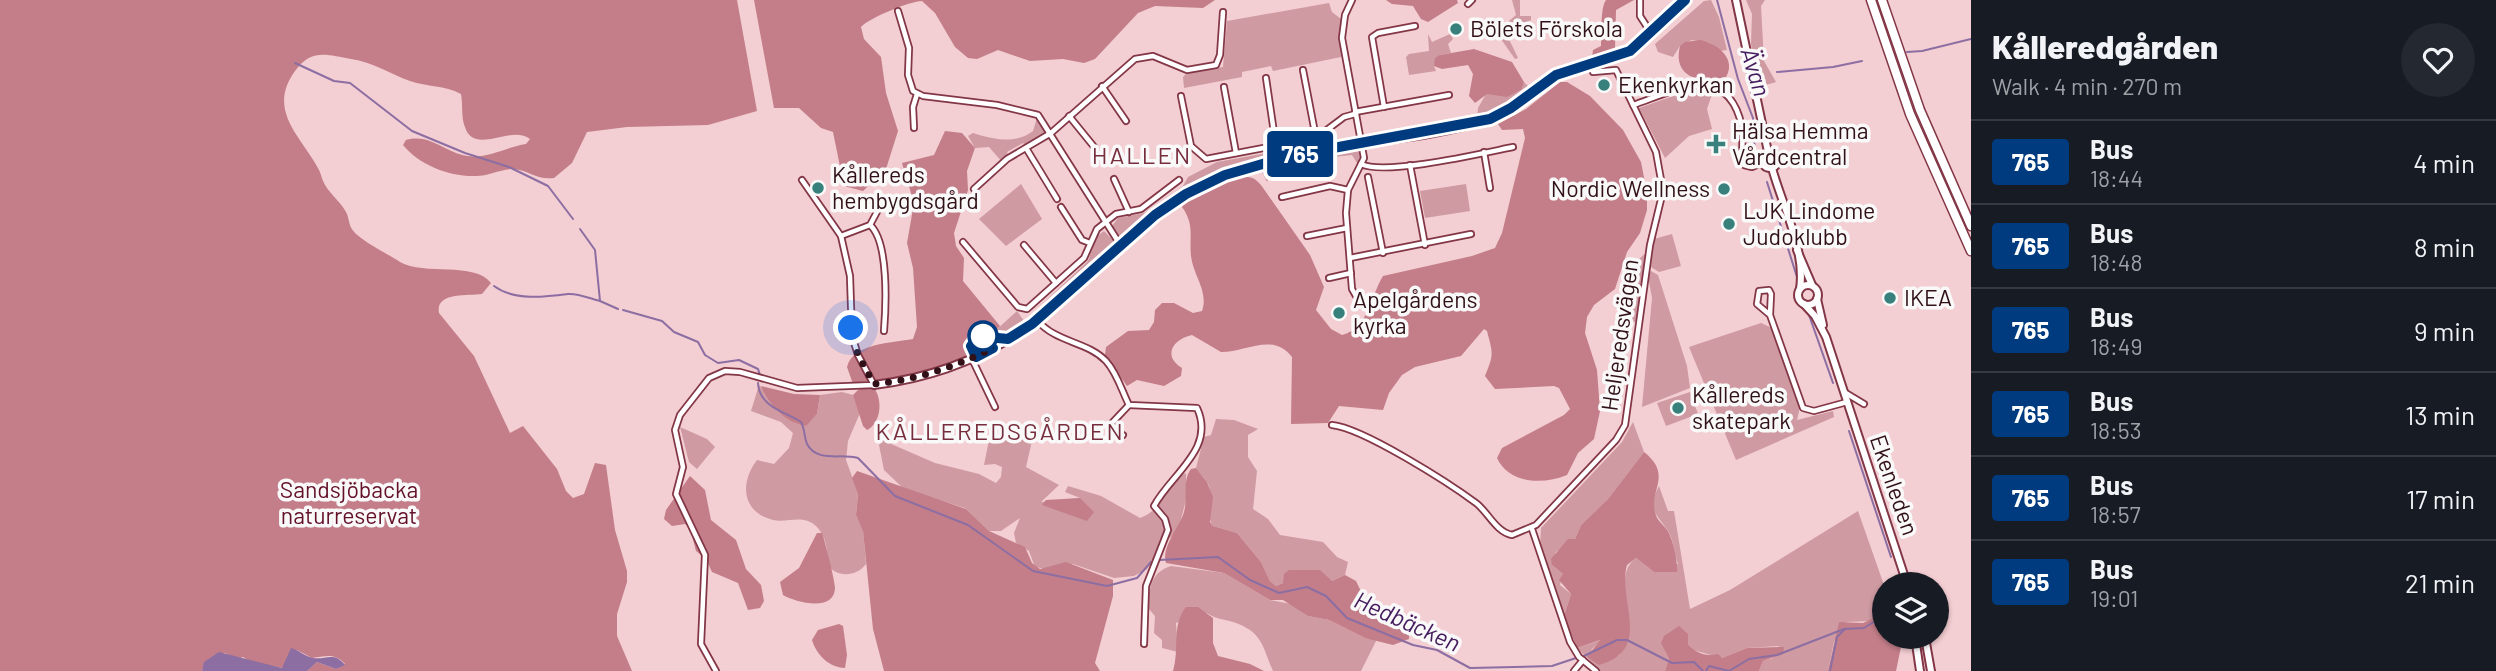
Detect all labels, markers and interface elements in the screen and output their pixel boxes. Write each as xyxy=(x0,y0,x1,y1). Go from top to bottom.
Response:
place label: Bölets Förskola xyxy=(1470,14,1623,42)
marker: Bölets Förskola xyxy=(1448,21,1464,37)
button: heart xyxy=(2401,23,2475,97)
text: Kålleredgården xyxy=(1992,26,2218,66)
water label: Ävan xyxy=(1735,44,1778,99)
place label: Ekenkyrkan xyxy=(1618,70,1734,98)
text: Walk · 4 min · 270 m xyxy=(1992,72,2182,100)
marker: Ekenkyrkan xyxy=(1596,77,1612,93)
place label: Hälsa Hemma Vårdcentral xyxy=(1732,116,1869,170)
line badge: 765 xyxy=(1260,131,1340,177)
text: Bus xyxy=(2090,133,2133,164)
marker: Hälsa Hemma Vårdcentral xyxy=(1706,134,1726,154)
text: 765 xyxy=(1281,139,1319,168)
district label: HALLEN xyxy=(1092,140,1192,169)
text: 765 xyxy=(2012,147,2049,176)
text: 4 min xyxy=(2413,147,2475,178)
place label: Kållereds hembygdsgård xyxy=(832,160,979,214)
text: 18:44 xyxy=(2090,164,2143,192)
place label: Nordic Wellness xyxy=(1551,174,1710,202)
marker: Kållereds hembygdsgård xyxy=(810,180,826,196)
marker: Nordic Wellness xyxy=(1716,181,1732,197)
place label: LJK Lindome Judoklubb xyxy=(1743,196,1875,250)
marker: LJK Lindome Judoklubb xyxy=(1721,216,1737,232)
text: Bus xyxy=(2090,217,2133,248)
text: 765 xyxy=(2012,231,2049,260)
text: 8 min xyxy=(2414,231,2475,262)
text: 18:48 xyxy=(2090,248,2143,276)
street label: Heljeredsvägen xyxy=(1594,257,1644,413)
place label: IKEA xyxy=(1904,283,1952,311)
place label: Apelgårdens kyrka xyxy=(1353,285,1478,339)
marker: IKEA xyxy=(1882,290,1898,306)
text: Bus xyxy=(2090,301,2133,332)
marker: Apelgårdens kyrka xyxy=(1331,305,1347,321)
your location xyxy=(833,310,868,345)
text: 765 xyxy=(2012,315,2049,344)
text: 9 min xyxy=(2414,315,2475,346)
unlabelled marker xyxy=(968,321,998,351)
text: 18:49 xyxy=(2090,332,2143,360)
place label: Kållereds skatepark xyxy=(1692,380,1791,434)
text: Bus xyxy=(2090,385,2133,416)
text: 765 xyxy=(2012,399,2049,428)
text: 13 min xyxy=(2405,399,2475,430)
marker: Kållereds skatepark xyxy=(1670,400,1686,416)
district label: KÅLLEREDSGÅRDEN xyxy=(875,416,1125,445)
text: 18:53 xyxy=(2090,416,2142,444)
street label: Ekenleden xyxy=(1865,431,1925,539)
text: Bus xyxy=(2090,469,2133,500)
park label: Sandsjöbacka naturreservat xyxy=(280,475,418,529)
text: 765 xyxy=(2012,483,2049,512)
text: 17 min xyxy=(2406,483,2475,514)
text: 18:57 xyxy=(2090,500,2141,528)
text: Bus xyxy=(2090,553,2133,584)
text: 765 xyxy=(2012,567,2049,596)
text: 21 min xyxy=(2405,567,2475,598)
map controls xyxy=(1872,572,1949,649)
button: layers xyxy=(1872,572,1949,649)
water label: Hedbäcken xyxy=(1350,584,1465,657)
text: 19:01 xyxy=(2090,584,2138,612)

